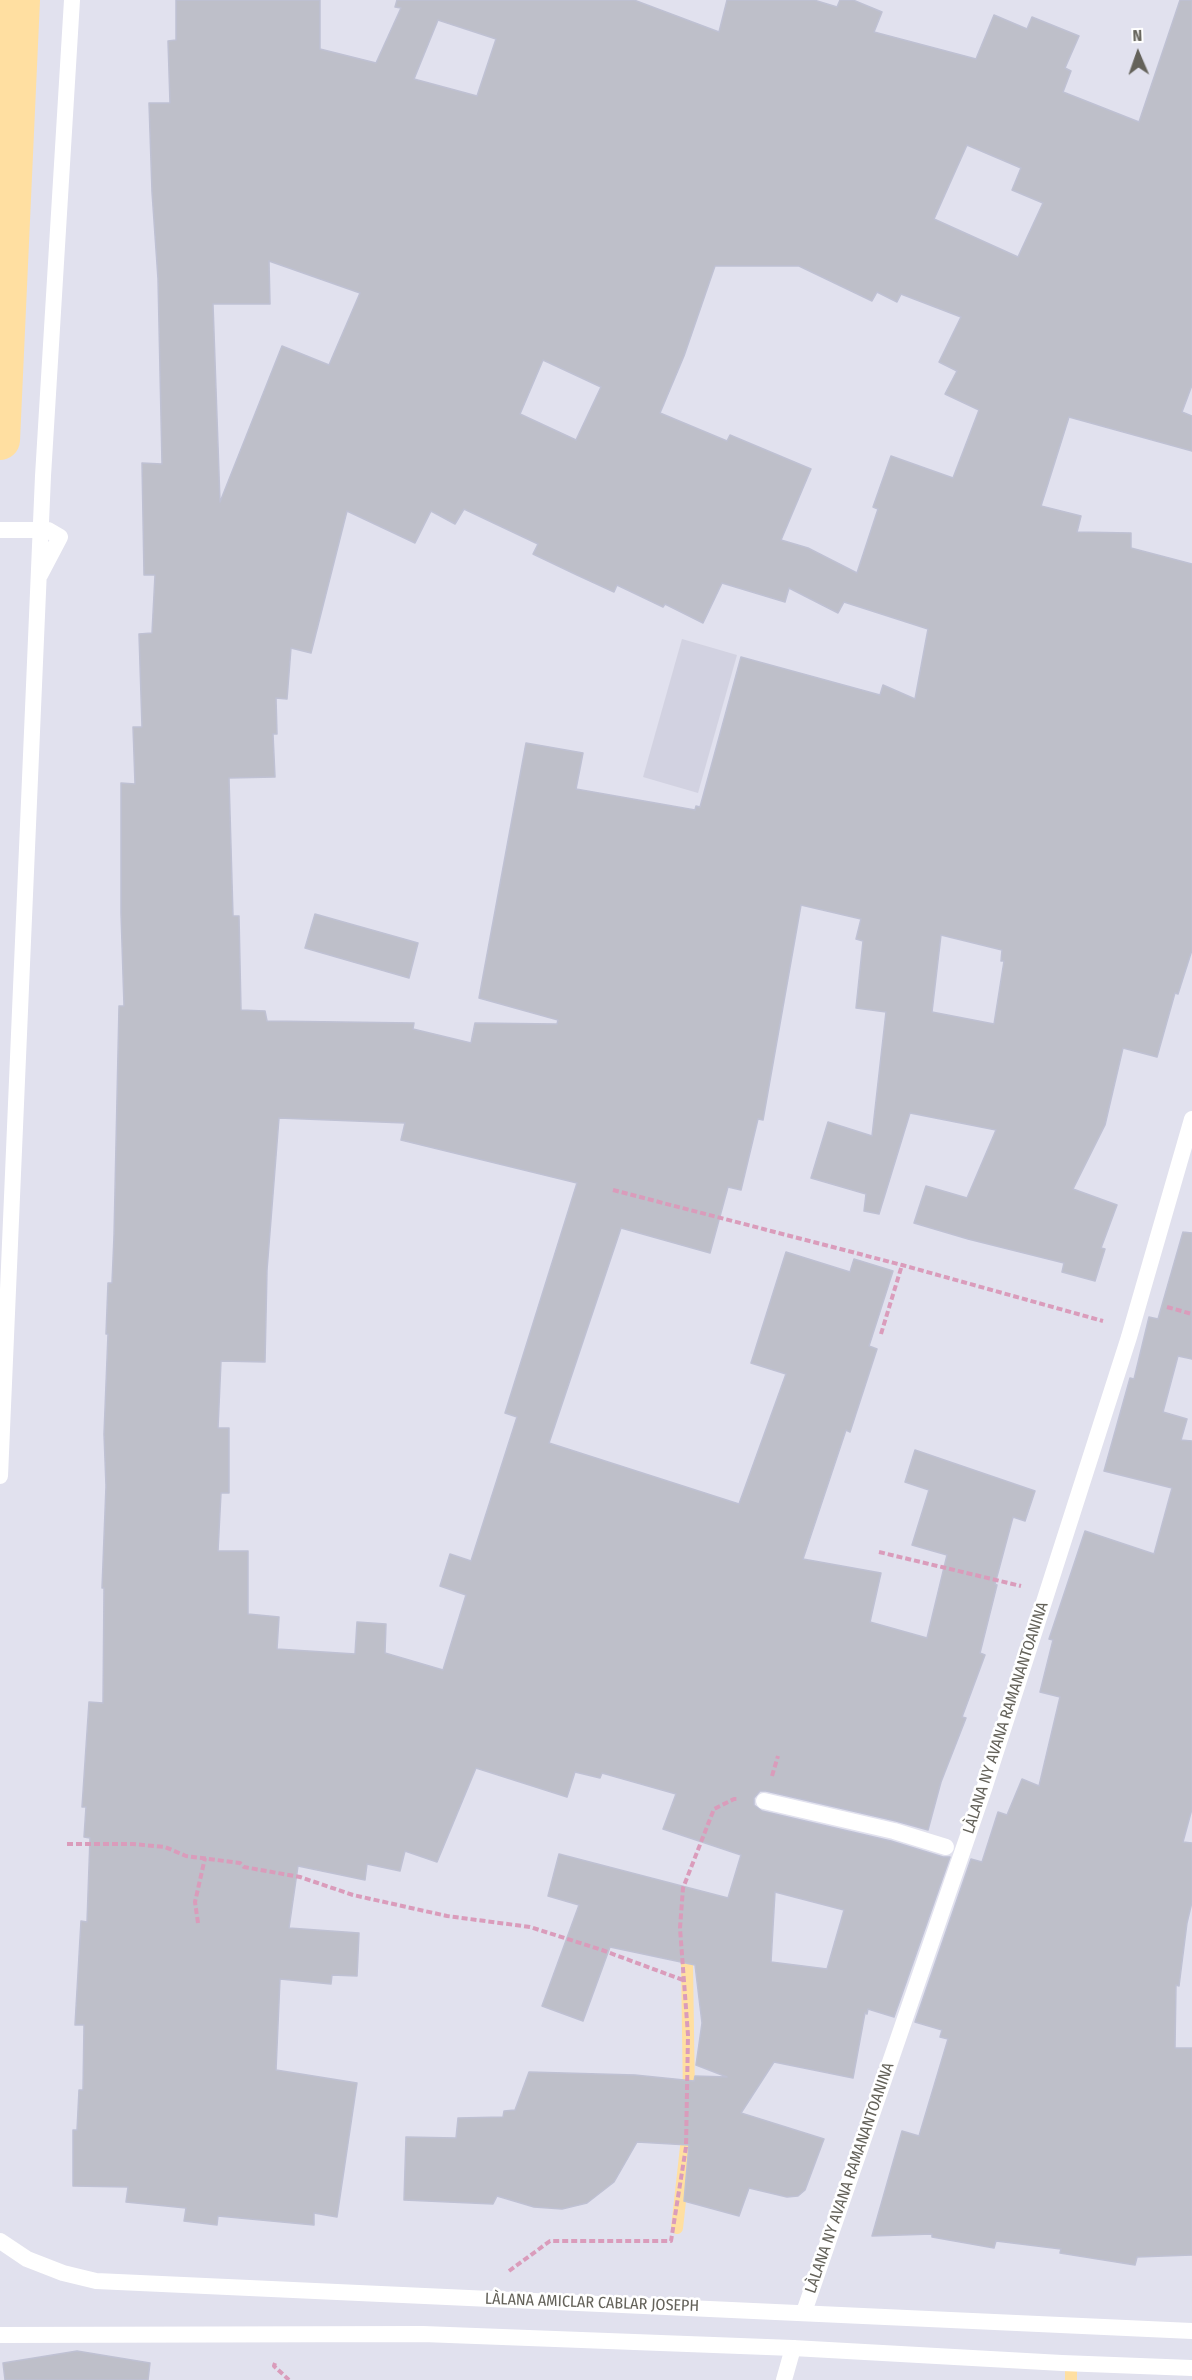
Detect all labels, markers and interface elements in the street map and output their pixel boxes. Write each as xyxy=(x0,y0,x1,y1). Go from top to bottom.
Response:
north arrow xyxy=(1108,24,1168,84)
text: N xyxy=(1132,26,1142,45)
street label: LÀLANA NY AVANA RAMANANTOANINA xyxy=(959,1600,1053,1836)
street label: LÀLANA NY AVANA RAMANANTOANINA xyxy=(801,2060,899,2296)
street label: LÀLANA AMICLAR CABLAR JOSEPH xyxy=(485,2290,699,2316)

